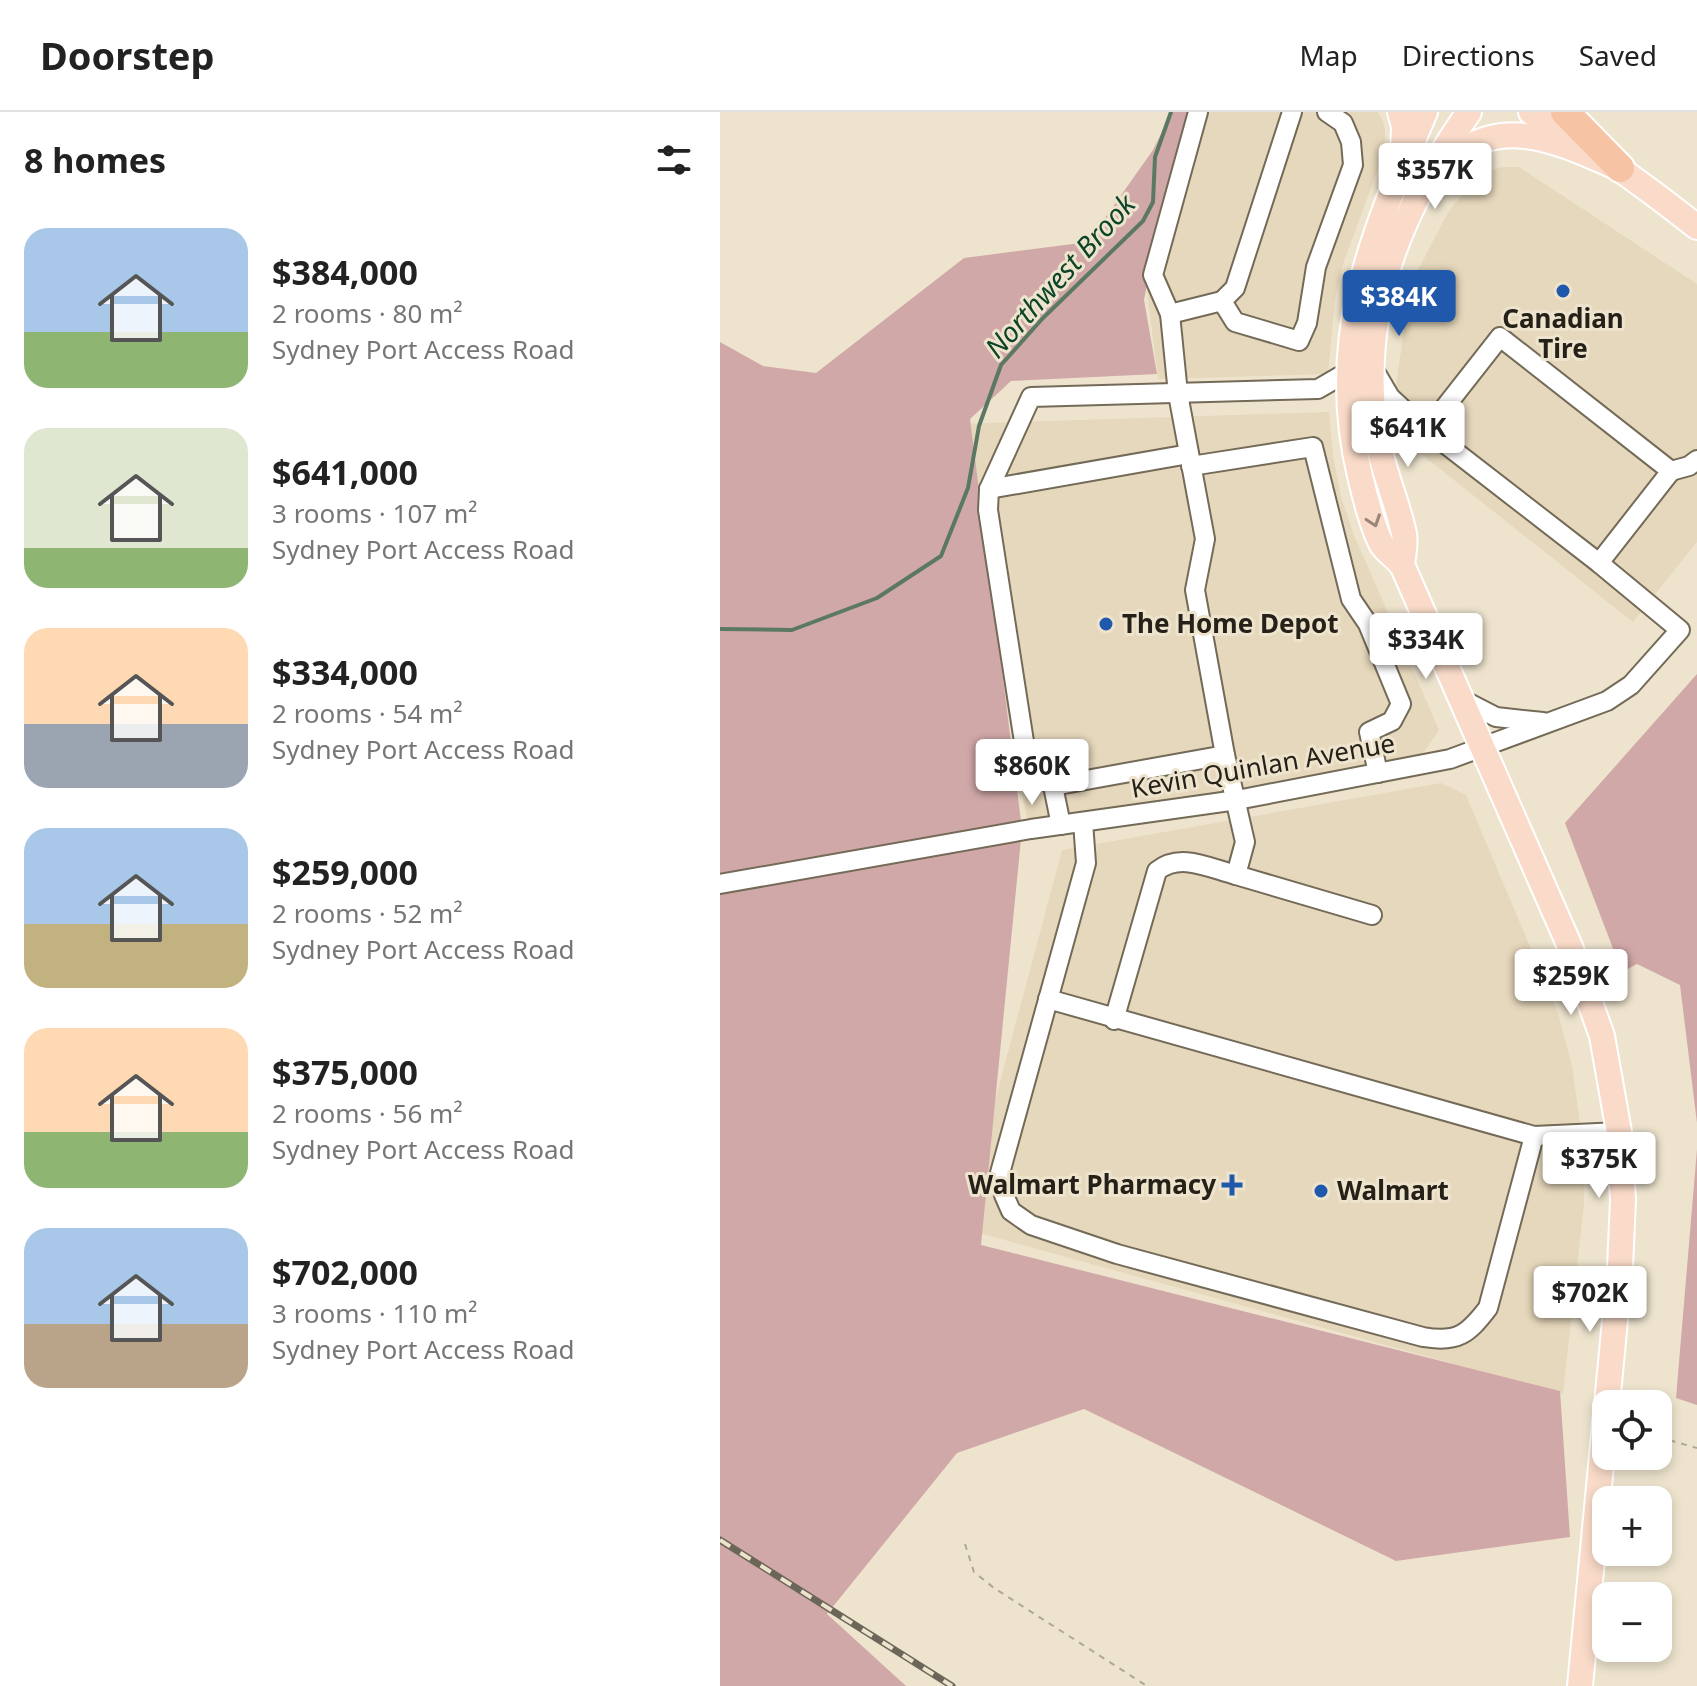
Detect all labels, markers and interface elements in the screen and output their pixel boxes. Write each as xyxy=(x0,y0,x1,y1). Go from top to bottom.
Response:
text: Doorstep xyxy=(40,29,215,81)
text: Map xyxy=(1299,36,1358,74)
text: Directions xyxy=(1402,36,1535,74)
text: Saved xyxy=(1579,36,1657,74)
text: 8 homes xyxy=(24,137,166,183)
icon: filters xyxy=(652,138,696,182)
pin: $357K xyxy=(1379,143,1491,211)
text: $357K xyxy=(1397,151,1473,187)
water label: Northwest Brook xyxy=(976,185,1144,365)
text: $384,000 xyxy=(272,249,418,295)
icon: home xyxy=(88,260,184,356)
pin: $384K xyxy=(1343,270,1455,338)
text: $384K xyxy=(1361,278,1437,314)
marker: Canadian Tire xyxy=(1554,282,1572,300)
text: 2 rooms · 80 m² xyxy=(272,295,462,331)
place label: Canadian Tire xyxy=(1502,300,1624,366)
text: Sydney Port Access Road xyxy=(272,331,574,367)
pin: $641K xyxy=(1352,401,1464,469)
text: $641K xyxy=(1370,409,1446,445)
text: $641,000 xyxy=(272,449,418,495)
icon: home xyxy=(88,460,184,556)
text: 3 rooms · 107 m² xyxy=(272,495,477,531)
one-way arrow xyxy=(1365,513,1381,527)
text: Sydney Port Access Road xyxy=(272,531,574,567)
place label: The Home Depot xyxy=(1122,605,1338,641)
pin: $334K xyxy=(1370,613,1482,681)
marker: The Home Depot xyxy=(1097,615,1115,633)
text: $334K xyxy=(1388,621,1464,657)
text: $334,000 xyxy=(272,649,418,695)
icon: home xyxy=(88,660,184,756)
text: 2 rooms · 54 m² xyxy=(272,695,462,731)
street label: Kevin Quinlan Avenue xyxy=(1128,724,1398,806)
text: Sydney Port Access Road xyxy=(272,731,574,767)
pin: $860K xyxy=(976,739,1088,807)
text: $860K xyxy=(994,747,1070,783)
text: $259,000 xyxy=(272,849,418,895)
icon: home xyxy=(88,860,184,956)
text: 2 rooms · 52 m² xyxy=(272,895,462,931)
text: Sydney Port Access Road xyxy=(272,931,574,967)
pin: $259K xyxy=(1515,949,1627,1017)
text: $259K xyxy=(1533,957,1609,993)
text: $375,000 xyxy=(272,1049,418,1095)
icon: home xyxy=(88,1060,184,1156)
text: 2 rooms · 56 m² xyxy=(272,1095,462,1131)
text: Sydney Port Access Road xyxy=(272,1131,574,1167)
pin: $375K xyxy=(1543,1132,1655,1200)
text: $375K xyxy=(1561,1140,1637,1176)
place label: Walmart Pharmacy xyxy=(968,1166,1216,1202)
place label: Walmart xyxy=(1337,1172,1449,1208)
marker: Walmart Pharmacy xyxy=(1223,1176,1241,1194)
marker: Walmart xyxy=(1312,1182,1330,1200)
text: $702,000 xyxy=(272,1249,418,1295)
icon: home xyxy=(88,1260,184,1356)
pin: $702K xyxy=(1534,1266,1646,1334)
text: $702K xyxy=(1552,1274,1628,1310)
text: 3 rooms · 110 m² xyxy=(272,1295,477,1331)
text: Sydney Port Access Road xyxy=(272,1331,574,1367)
map controls xyxy=(1592,1390,1672,1662)
button: locate xyxy=(1592,1390,1672,1470)
button: + xyxy=(1592,1486,1672,1566)
button: − xyxy=(1592,1582,1672,1662)

